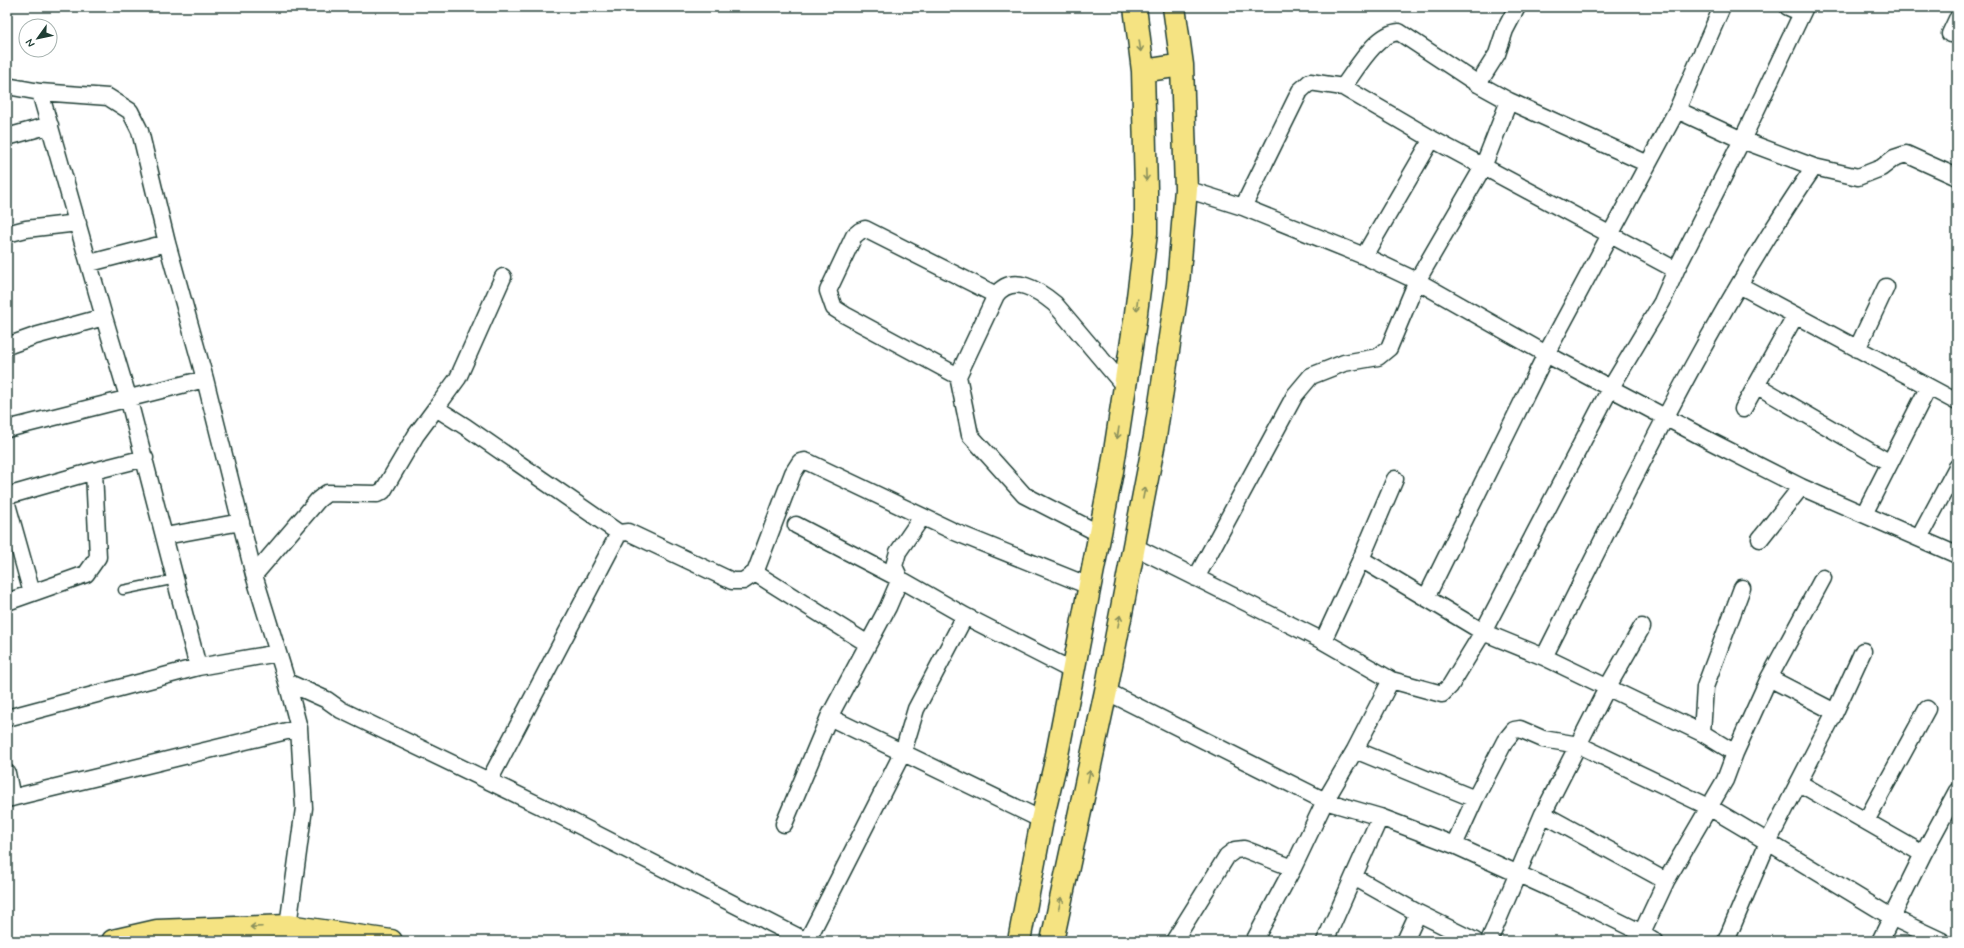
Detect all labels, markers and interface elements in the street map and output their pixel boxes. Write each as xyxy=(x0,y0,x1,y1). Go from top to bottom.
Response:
north arrow xyxy=(18,18,58,58)
text: N xyxy=(23,36,38,50)
one-way arrow xyxy=(1136,39,1144,52)
one-way arrow xyxy=(1142,168,1150,181)
one-way arrow xyxy=(1133,298,1141,311)
one-way arrow xyxy=(1114,427,1122,440)
one-way arrow xyxy=(1140,487,1148,500)
one-way arrow xyxy=(1115,615,1123,628)
one-way arrow xyxy=(1085,770,1093,783)
one-way arrow xyxy=(1057,897,1065,910)
one-way arrow xyxy=(250,923,263,931)

